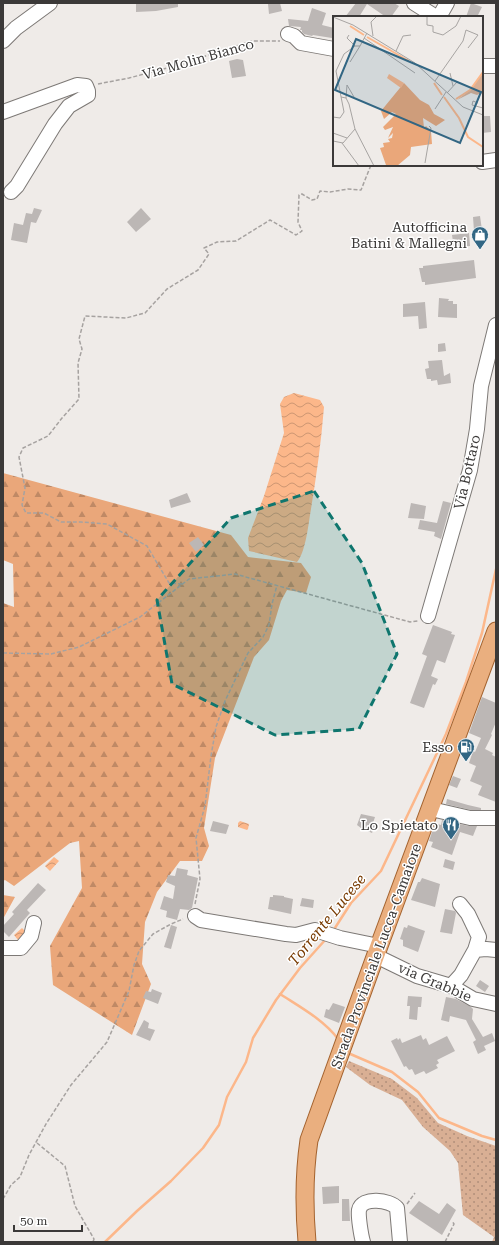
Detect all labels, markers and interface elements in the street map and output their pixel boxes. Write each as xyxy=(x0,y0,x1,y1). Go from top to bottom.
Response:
inset map xyxy=(333,16,483,166)
street label: Via Molin Bianco xyxy=(140,35,256,83)
place label: Autofficina Batini & Mallegni xyxy=(351,219,468,251)
shop icon: Autofficina Batini & Mallegni xyxy=(470,225,490,250)
street label: Via Bottaro xyxy=(451,433,483,511)
fuel station icon: Esso xyxy=(456,737,476,762)
place label: Esso xyxy=(422,739,453,755)
restaurant icon: Lo Spietato xyxy=(441,815,461,840)
place label: Lo Spietato xyxy=(361,817,438,833)
street label: Strada Provinciale Lucca-Camaiore xyxy=(328,841,424,1071)
water label: Torrente Lucese xyxy=(284,870,370,970)
street label: via Grabbie xyxy=(396,959,474,1005)
scale bar xyxy=(14,1207,82,1233)
text: 50 m xyxy=(20,1214,47,1228)

